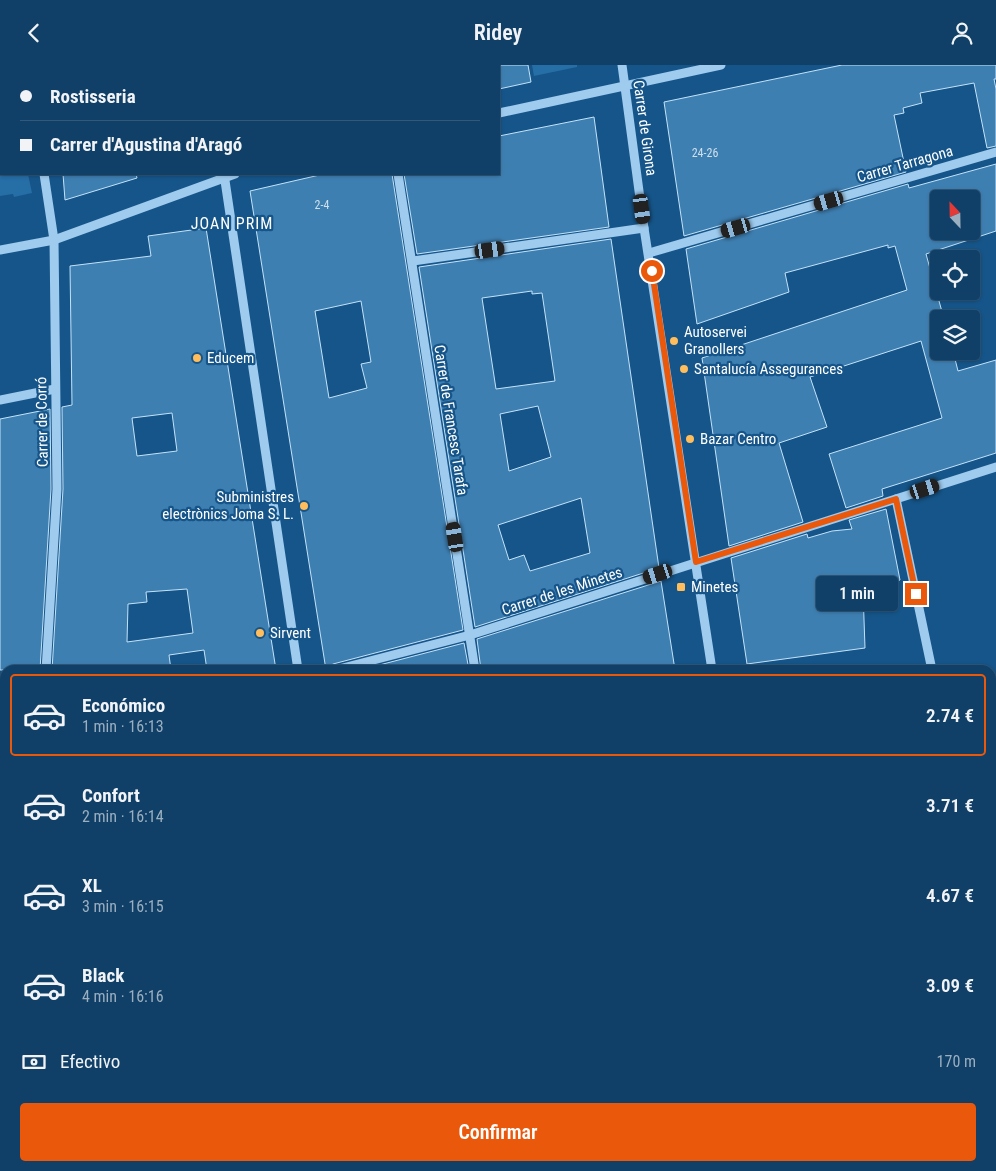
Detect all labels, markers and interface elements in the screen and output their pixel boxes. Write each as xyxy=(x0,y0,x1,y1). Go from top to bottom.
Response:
icon: back xyxy=(20,19,48,47)
icon: person xyxy=(948,19,976,47)
text: Ridey xyxy=(474,20,522,45)
street label: Carrer de Girona xyxy=(629,79,661,177)
text: Rostisseria xyxy=(50,85,136,108)
text: Carrer d'Agustina d'Aragó xyxy=(50,133,242,156)
street label: Carrer Tarragona xyxy=(855,142,955,186)
house number: 24-26 xyxy=(692,146,718,160)
car xyxy=(812,190,845,212)
north arrow xyxy=(930,190,980,240)
map controls xyxy=(930,190,980,360)
car xyxy=(632,193,651,225)
house number: 2-4 xyxy=(315,198,329,212)
district label: JOAN PRIM xyxy=(191,214,273,233)
car xyxy=(719,217,752,239)
car xyxy=(474,240,505,260)
button: locate xyxy=(930,250,980,300)
route start xyxy=(641,260,663,282)
button: layers xyxy=(930,310,980,360)
place label: Autoservei Granollers xyxy=(684,323,747,358)
marker: Autoservei Granollers xyxy=(668,335,680,347)
street label: Carrer de Francesc Tarafa xyxy=(430,344,472,496)
place label: Educem xyxy=(207,349,254,367)
marker: Educem xyxy=(191,352,203,364)
place label: Santalucía Assegurances xyxy=(694,360,843,378)
marker: Santalucía Assegurances xyxy=(678,363,690,375)
street label: Carrer de Corró xyxy=(32,377,52,467)
place label: Bazar Centro xyxy=(700,430,776,448)
marker: Bazar Centro xyxy=(684,433,696,445)
car xyxy=(908,477,941,501)
place label: Subministres electrònics Joma S. L. xyxy=(162,488,294,523)
marker: Subministres electrònics Joma S. L. xyxy=(298,500,310,512)
car xyxy=(445,521,464,553)
car xyxy=(641,562,674,586)
street label: Carrer de les Minetes xyxy=(499,563,625,619)
callout: 1 min xyxy=(816,577,898,611)
place label: Minetes xyxy=(691,578,739,596)
marker: Minetes xyxy=(675,581,687,593)
route end xyxy=(905,583,927,605)
text: 1 min xyxy=(839,584,875,603)
place label: Sirvent xyxy=(270,624,311,642)
marker: Sirvent xyxy=(254,627,266,639)
icon: car xyxy=(22,693,67,738)
text: Económico xyxy=(82,694,165,717)
text: 2.74 € xyxy=(926,704,974,727)
text: 1 min · 16:13 xyxy=(82,717,164,736)
icon: car xyxy=(22,783,67,828)
text: Confort xyxy=(82,784,140,807)
text: 3.71 € xyxy=(926,794,974,817)
text: 2 min · 16:14 xyxy=(82,807,164,826)
icon: car xyxy=(22,873,67,918)
text: XL xyxy=(82,874,102,897)
text: 4.67 € xyxy=(926,884,974,907)
text: 3 min · 16:15 xyxy=(82,897,164,916)
icon: car xyxy=(22,963,67,1008)
text: Black xyxy=(82,964,124,987)
text: 3.09 € xyxy=(926,974,974,997)
text: 4 min · 16:16 xyxy=(82,987,164,1006)
icon: cash xyxy=(20,1048,48,1076)
text: Efectivo xyxy=(60,1050,120,1073)
text: 170 m xyxy=(937,1052,976,1071)
button: Confirmar xyxy=(20,1103,976,1161)

